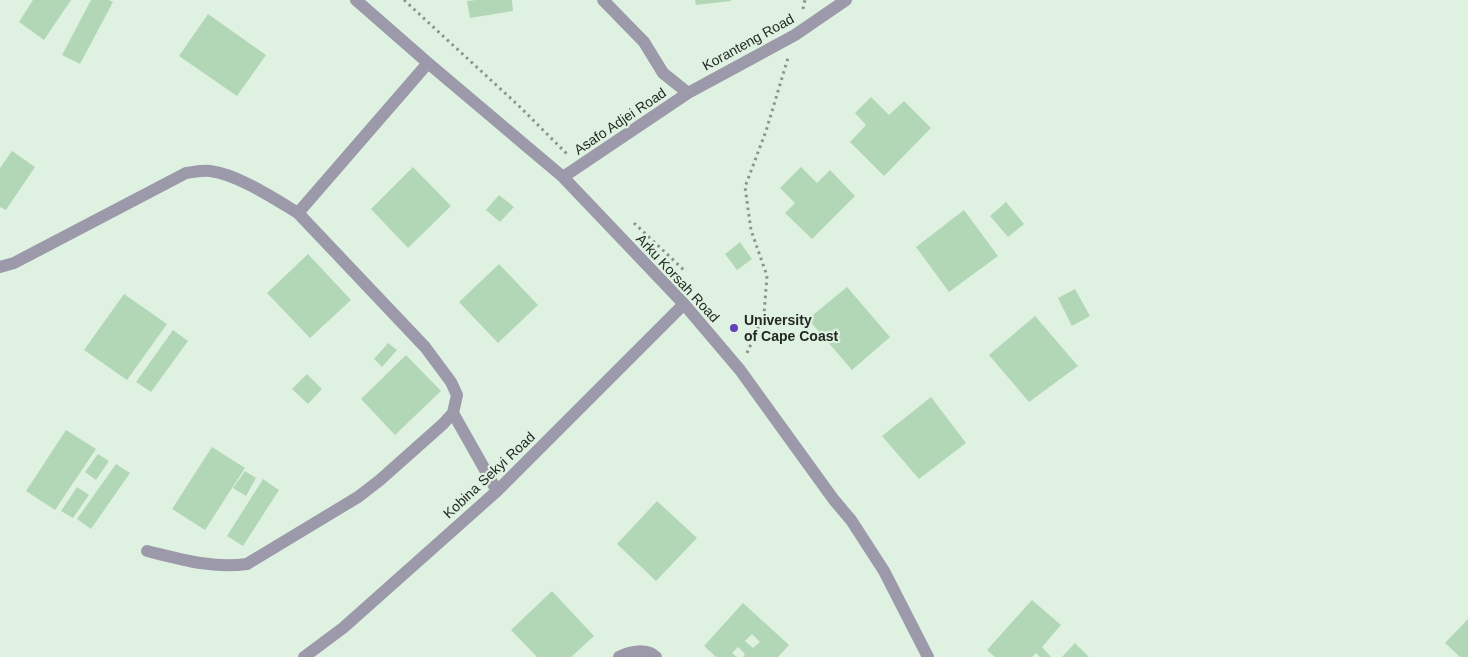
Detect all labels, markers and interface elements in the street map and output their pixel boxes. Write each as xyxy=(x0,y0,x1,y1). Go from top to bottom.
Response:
street label: Koranteng Road xyxy=(700,10,796,74)
street label: Asafo Adjei Road xyxy=(571,84,669,158)
street label: Arku Korsah Road xyxy=(633,231,723,325)
place label: University of Cape Coast xyxy=(744,312,838,344)
marker: University of Cape Coast xyxy=(728,322,740,334)
street label: Kobina Sekyi Road xyxy=(440,429,538,521)

